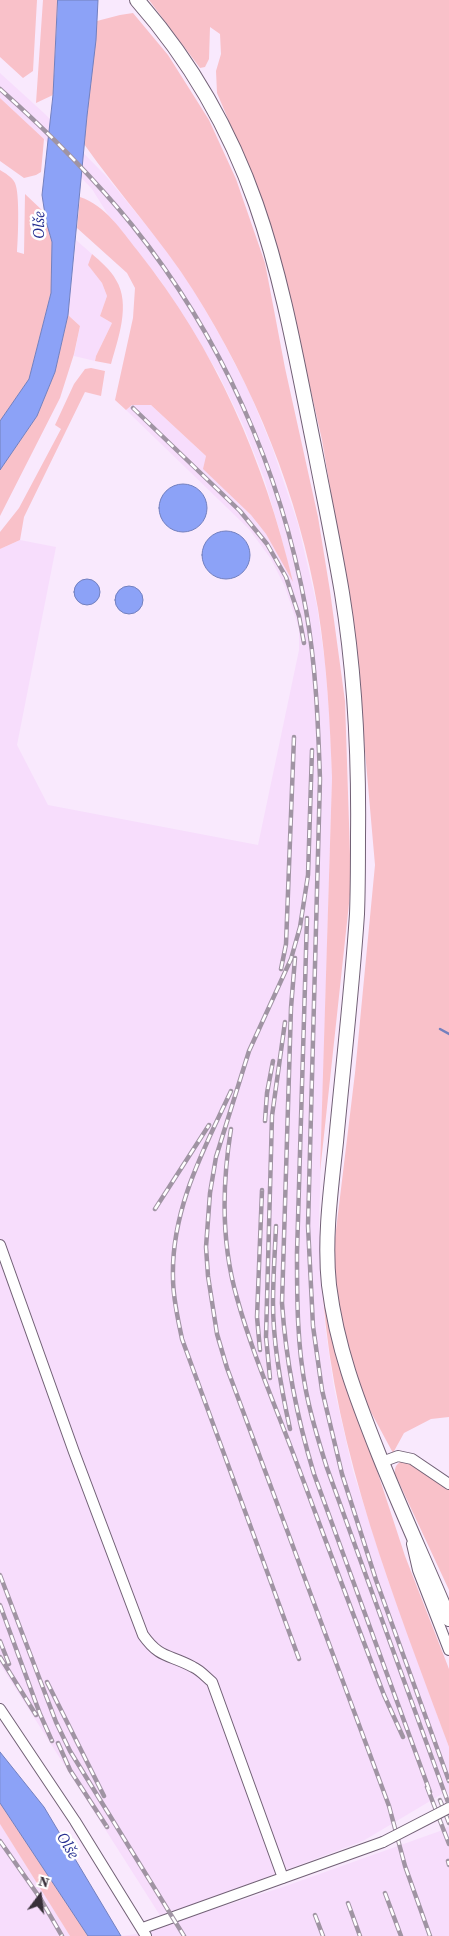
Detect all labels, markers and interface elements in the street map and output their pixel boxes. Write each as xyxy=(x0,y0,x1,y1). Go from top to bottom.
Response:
water label: Olše xyxy=(30,211,50,239)
water label: Olše xyxy=(52,1829,82,1863)
north arrow xyxy=(15,1871,65,1921)
text: N xyxy=(36,1871,51,1892)

